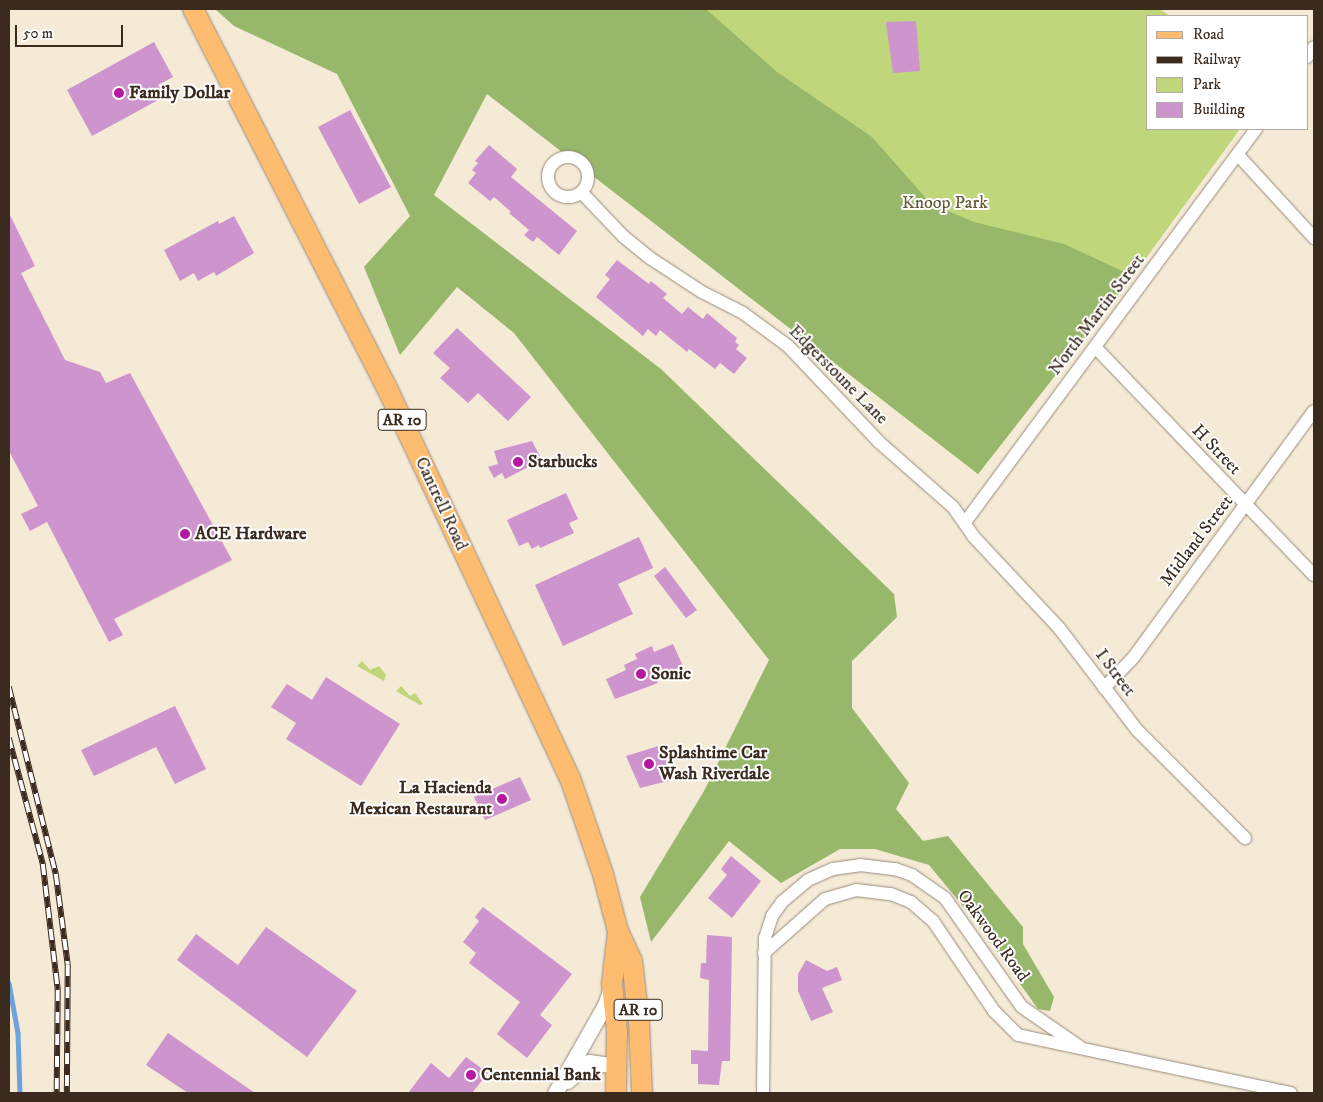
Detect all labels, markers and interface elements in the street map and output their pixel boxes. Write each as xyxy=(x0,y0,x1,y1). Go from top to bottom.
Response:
scale bar xyxy=(18,15,125,47)
legend xyxy=(1146,15,1308,130)
text: 50 m xyxy=(23,24,53,43)
text: Road xyxy=(1193,25,1224,44)
text: Railway xyxy=(1193,50,1241,69)
text: Park xyxy=(1193,75,1221,94)
place label: Family Dollar xyxy=(129,82,230,104)
marker: Family Dollar xyxy=(113,87,125,99)
text: Building xyxy=(1193,100,1245,119)
park label: Knoop Park xyxy=(902,192,988,214)
street label: North Martin Street xyxy=(1044,250,1150,380)
street label: Edgerstoune Lane xyxy=(784,321,892,429)
road number: AR 10 xyxy=(377,406,427,434)
street label: H Street xyxy=(1187,420,1245,480)
place label: Starbucks xyxy=(528,451,597,473)
street label: Cantrell Road xyxy=(410,454,472,554)
marker: Starbucks xyxy=(512,456,524,468)
street label: Midland Street xyxy=(1156,491,1238,591)
place label: ACE Hardware xyxy=(195,523,306,545)
marker: ACE Hardware xyxy=(179,528,191,540)
street label: I Street xyxy=(1090,645,1140,701)
place label: Sonic xyxy=(651,663,691,685)
marker: Sonic xyxy=(635,668,647,680)
place label: Splashtime Car Wash Riverdale xyxy=(659,743,769,786)
marker: Splashtime Car Wash Riverdale xyxy=(643,758,655,770)
place label: La Hacienda Mexican Restaurant xyxy=(349,778,492,821)
marker: La Hacienda Mexican Restaurant xyxy=(496,793,508,805)
street label: Oakwood Road xyxy=(952,886,1034,986)
road number: AR 10 xyxy=(613,996,663,1024)
place label: Centennial Bank xyxy=(481,1064,601,1086)
marker: Centennial Bank xyxy=(465,1069,477,1081)

